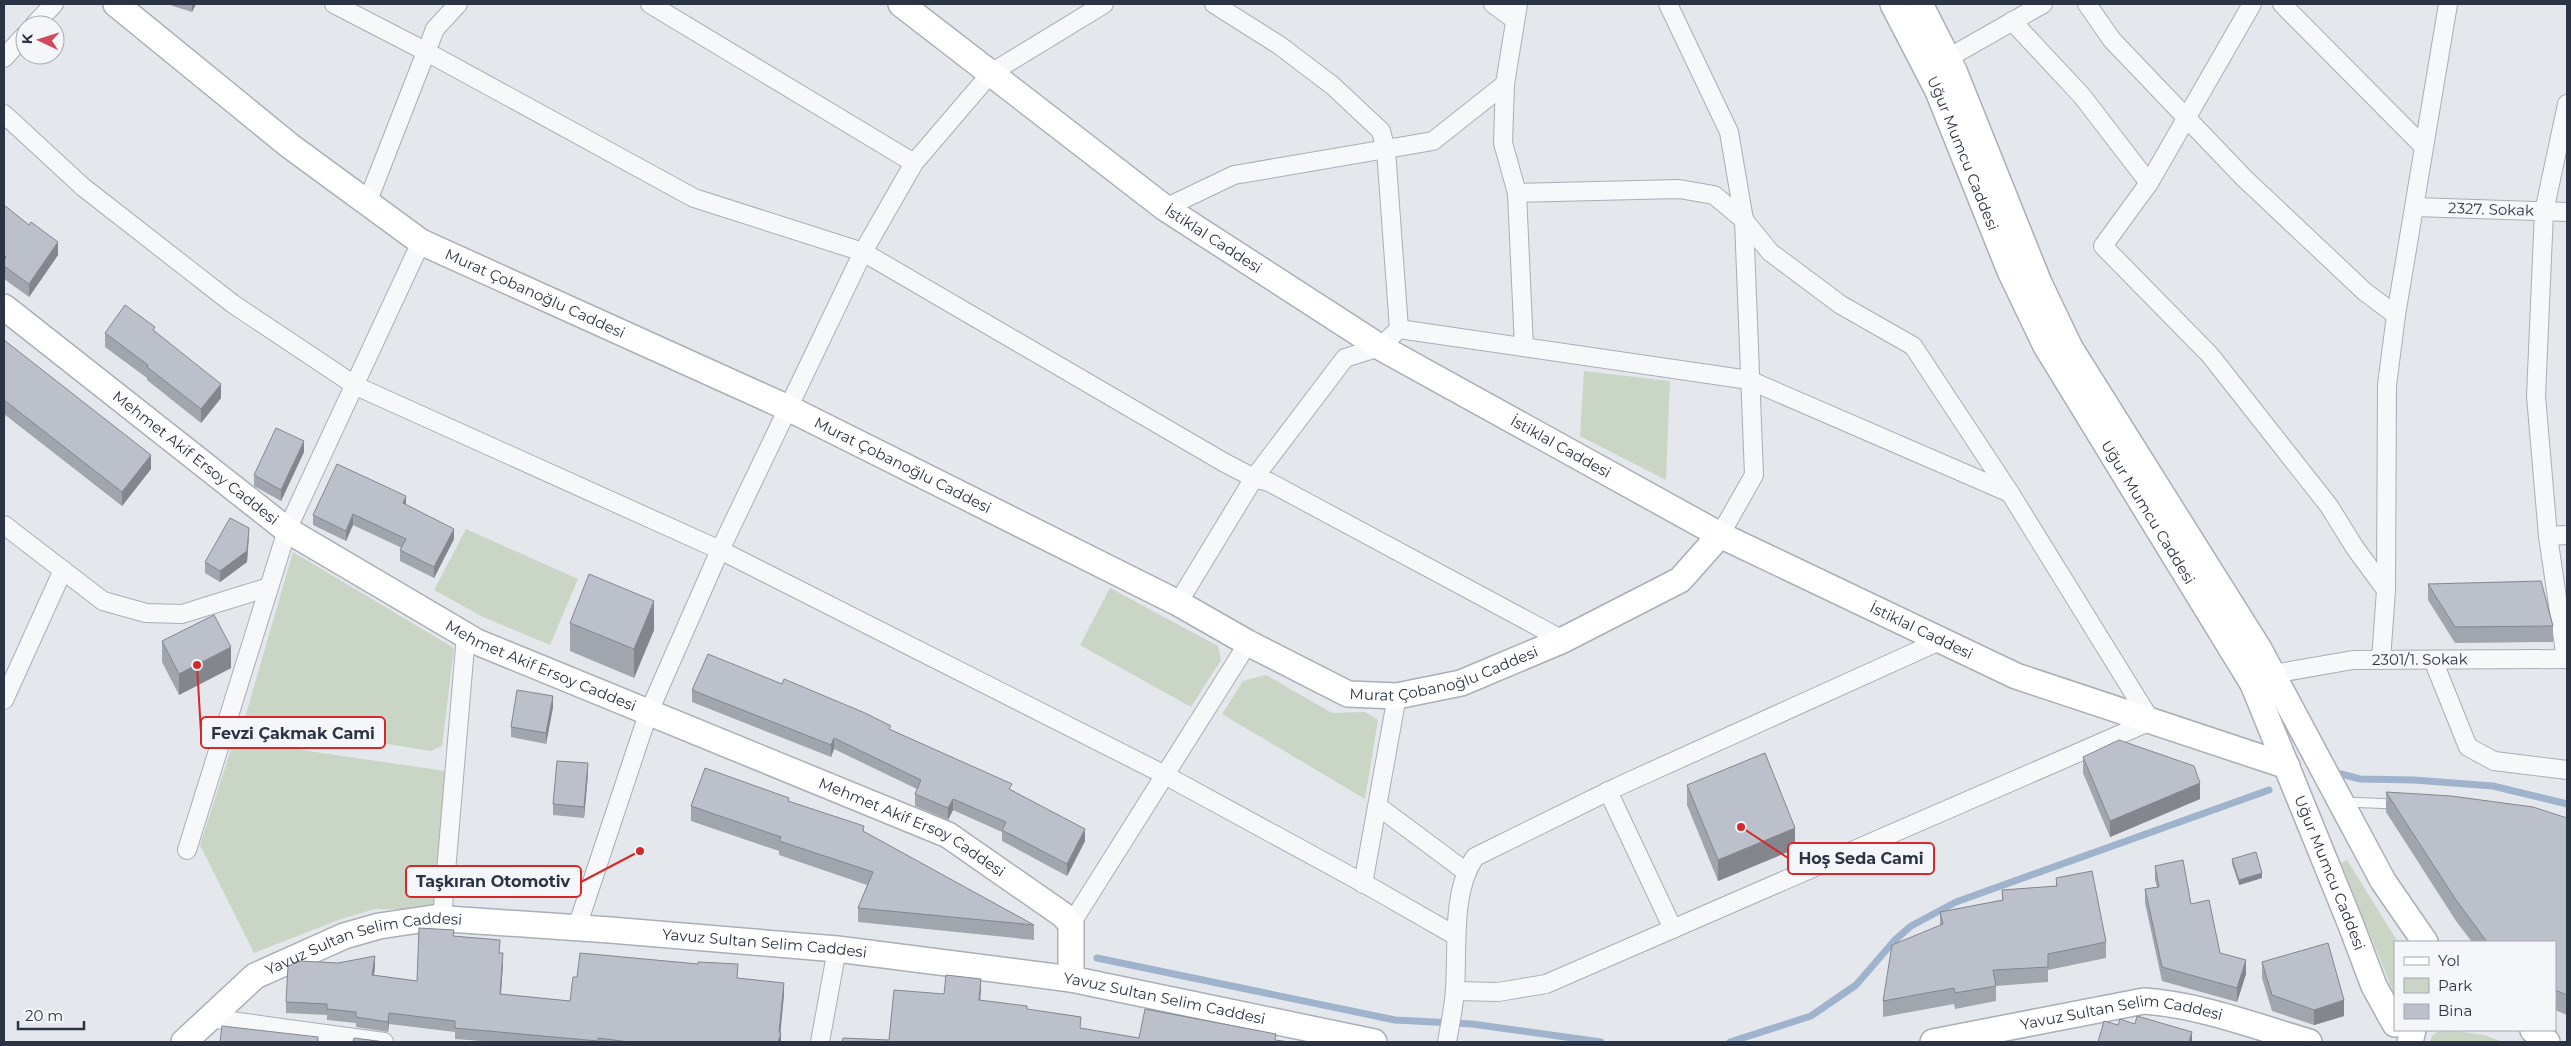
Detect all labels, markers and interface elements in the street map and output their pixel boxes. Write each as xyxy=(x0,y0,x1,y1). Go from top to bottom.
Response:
north arrow xyxy=(15,15,65,65)
text: K xyxy=(18,33,36,45)
street label: Uğur Mumcu Caddesi xyxy=(1923,73,2003,233)
street label: 2327. Sokak xyxy=(2448,198,2534,220)
street label: İstiklal Caddesi xyxy=(1161,200,1266,277)
street label: Murat Çobanoğlu Caddesi xyxy=(442,244,628,342)
street label: Mehmet Akif Ersoy Caddesi xyxy=(109,386,283,529)
street label: İstiklal Caddesi xyxy=(1507,411,1614,482)
street label: Murat Çobanoğlu Caddesi xyxy=(811,413,995,517)
street label: Uğur Mumcu Caddesi xyxy=(2097,437,2200,587)
street label: İstiklal Caddesi xyxy=(1867,598,1976,663)
street label: Mehmet Akif Ersoy Caddesi xyxy=(442,616,639,715)
street label: Murat Çobanoğlu Caddesi xyxy=(1349,642,1541,705)
street label: 2301/1. Sokak xyxy=(2372,649,2468,669)
callout: Fevzi Çakmak Cami xyxy=(201,717,385,748)
text: Fevzi Çakmak Cami xyxy=(211,724,375,743)
street label: Mehmet Akif Ersoy Caddesi xyxy=(816,773,1009,881)
street label: Uğur Mumcu Caddesi xyxy=(2290,792,2370,953)
callout: Hoş Seda Cami xyxy=(1788,843,1934,874)
text: Hoş Seda Cami xyxy=(1798,849,1924,869)
callout: Taşkıran Otomotiv xyxy=(406,866,581,897)
text: Taşkıran Otomotiv xyxy=(416,872,571,892)
street label: Yavuz Sultan Selim Caddesi xyxy=(262,908,463,979)
street label: Yavuz Sultan Selim Caddesi xyxy=(661,924,868,962)
legend xyxy=(2394,941,2556,1031)
text: Yol xyxy=(2438,951,2460,970)
street label: Yavuz Sultan Selim Caddesi xyxy=(1063,968,1267,1028)
text: Park xyxy=(2438,976,2472,995)
street label: Yavuz Sultan Selim Caddesi xyxy=(2019,991,2225,1034)
scale bar xyxy=(18,998,84,1030)
text: Bina xyxy=(2438,1001,2472,1020)
text: 20 m xyxy=(25,1006,63,1025)

